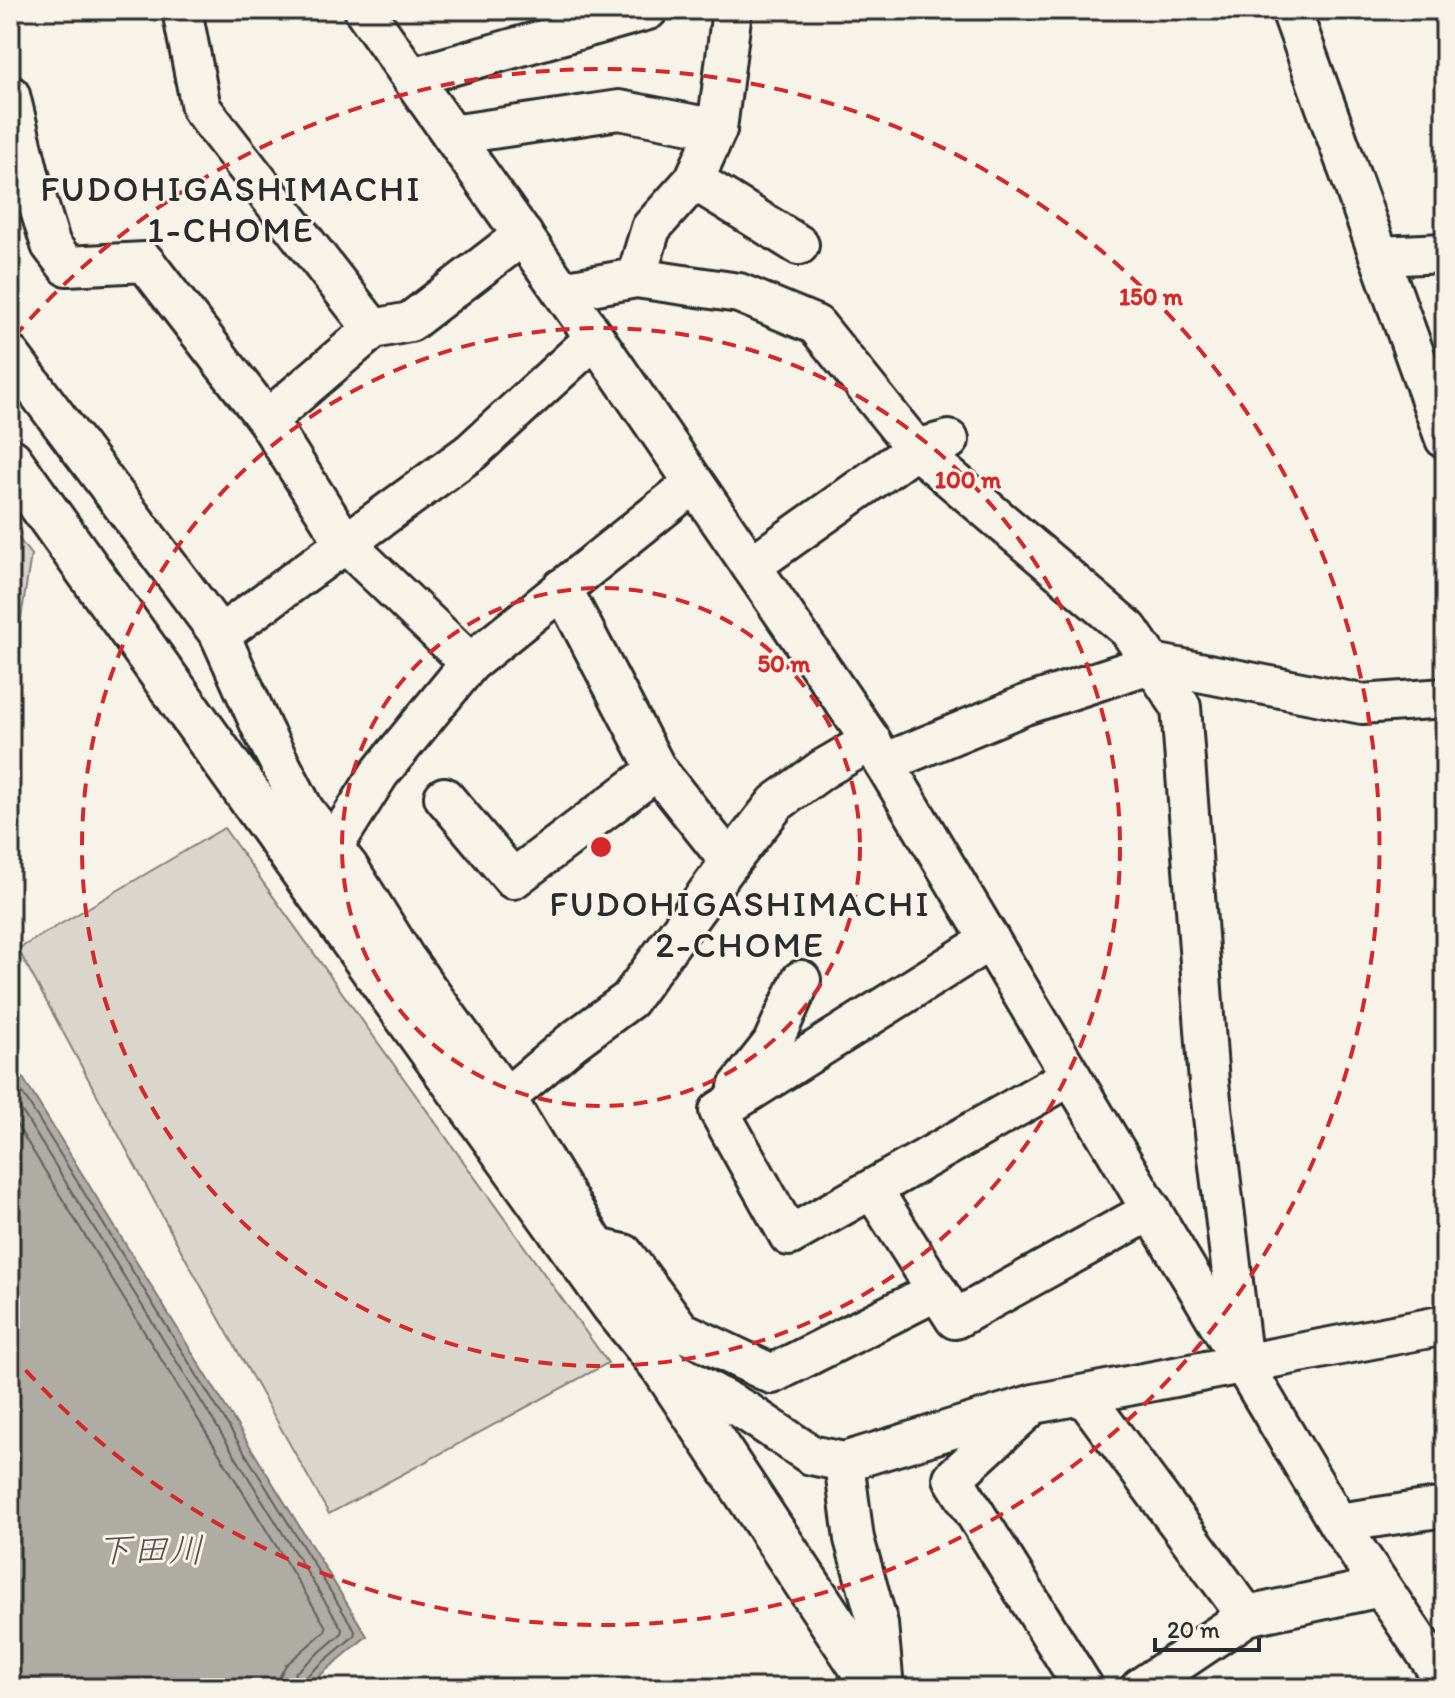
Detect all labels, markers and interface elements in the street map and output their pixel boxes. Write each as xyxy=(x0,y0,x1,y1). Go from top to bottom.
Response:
district label: FUDOHIGASHIMACHI 1-CHOME xyxy=(40,167,422,251)
text: 150 m xyxy=(1119,282,1184,311)
text: 100 m xyxy=(935,465,1002,494)
text: 50 m xyxy=(758,649,811,678)
centre of rings xyxy=(587,833,615,861)
district label: FUDOHIGASHIMACHI 2-CHOME xyxy=(549,882,931,966)
water label: 下田川 xyxy=(96,1528,204,1571)
scale bar xyxy=(1155,1602,1259,1652)
text: 20 m xyxy=(1167,1615,1220,1644)

